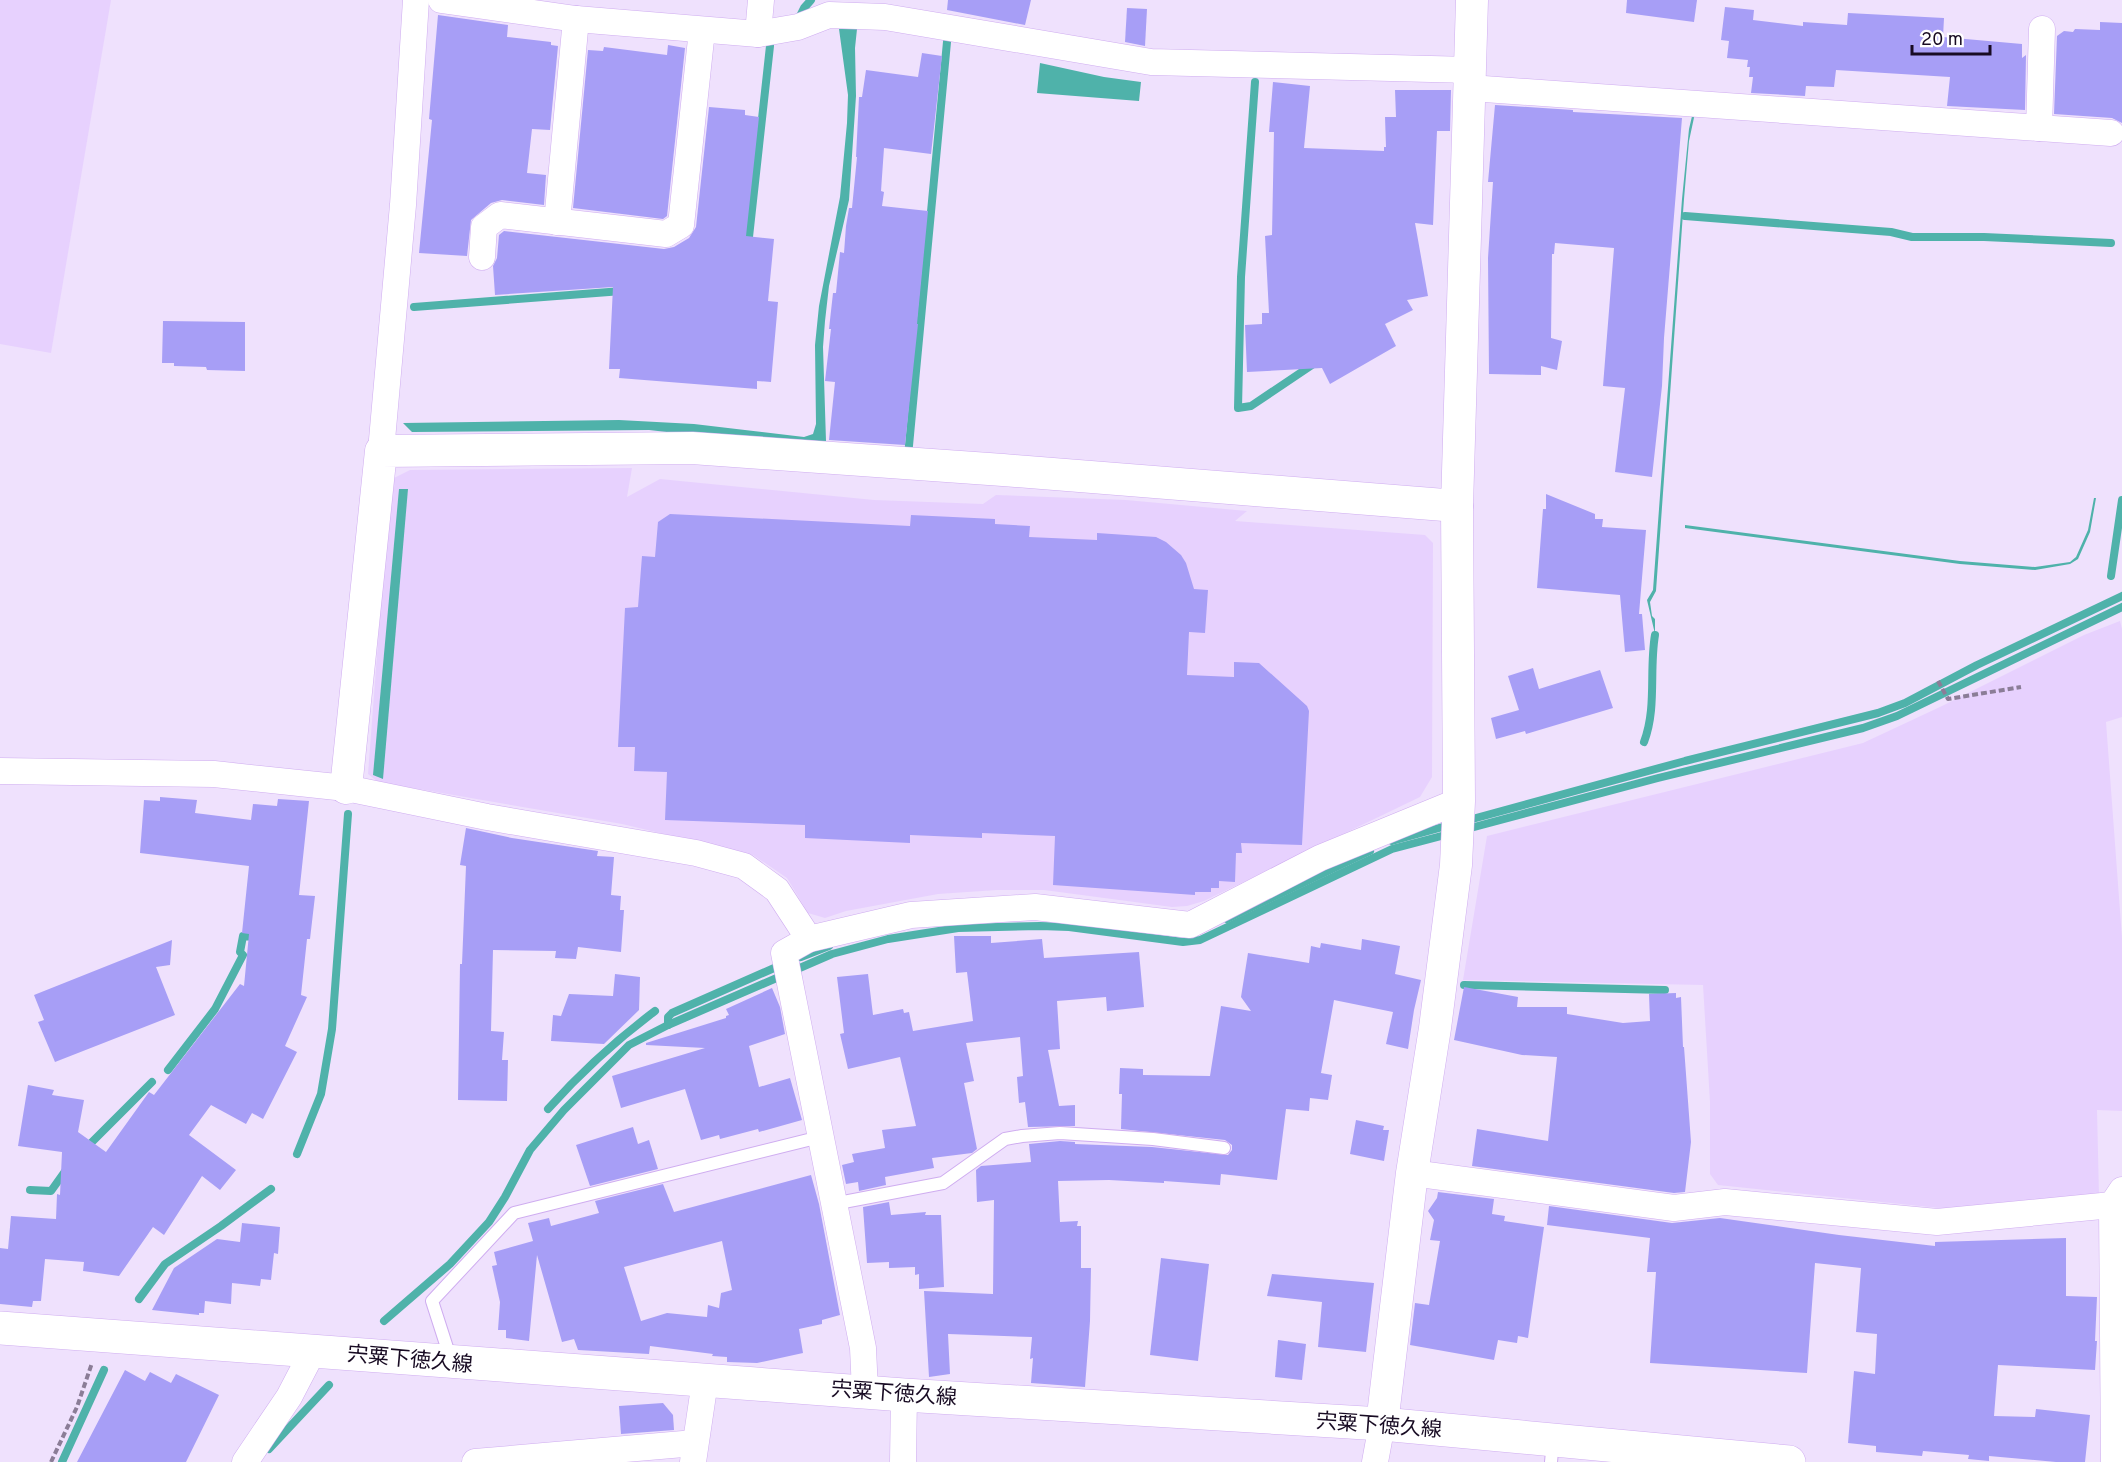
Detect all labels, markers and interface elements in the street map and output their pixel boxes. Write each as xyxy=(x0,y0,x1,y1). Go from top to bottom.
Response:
scale bar xyxy=(1912,18,1990,56)
text: 20 m xyxy=(1921,29,1963,52)
street label: 宍粟下徳久線 xyxy=(346,1342,474,1379)
street label: 宍粟下徳久線 xyxy=(830,1377,958,1412)
street label: 宍粟下徳久線 xyxy=(1315,1409,1443,1444)

